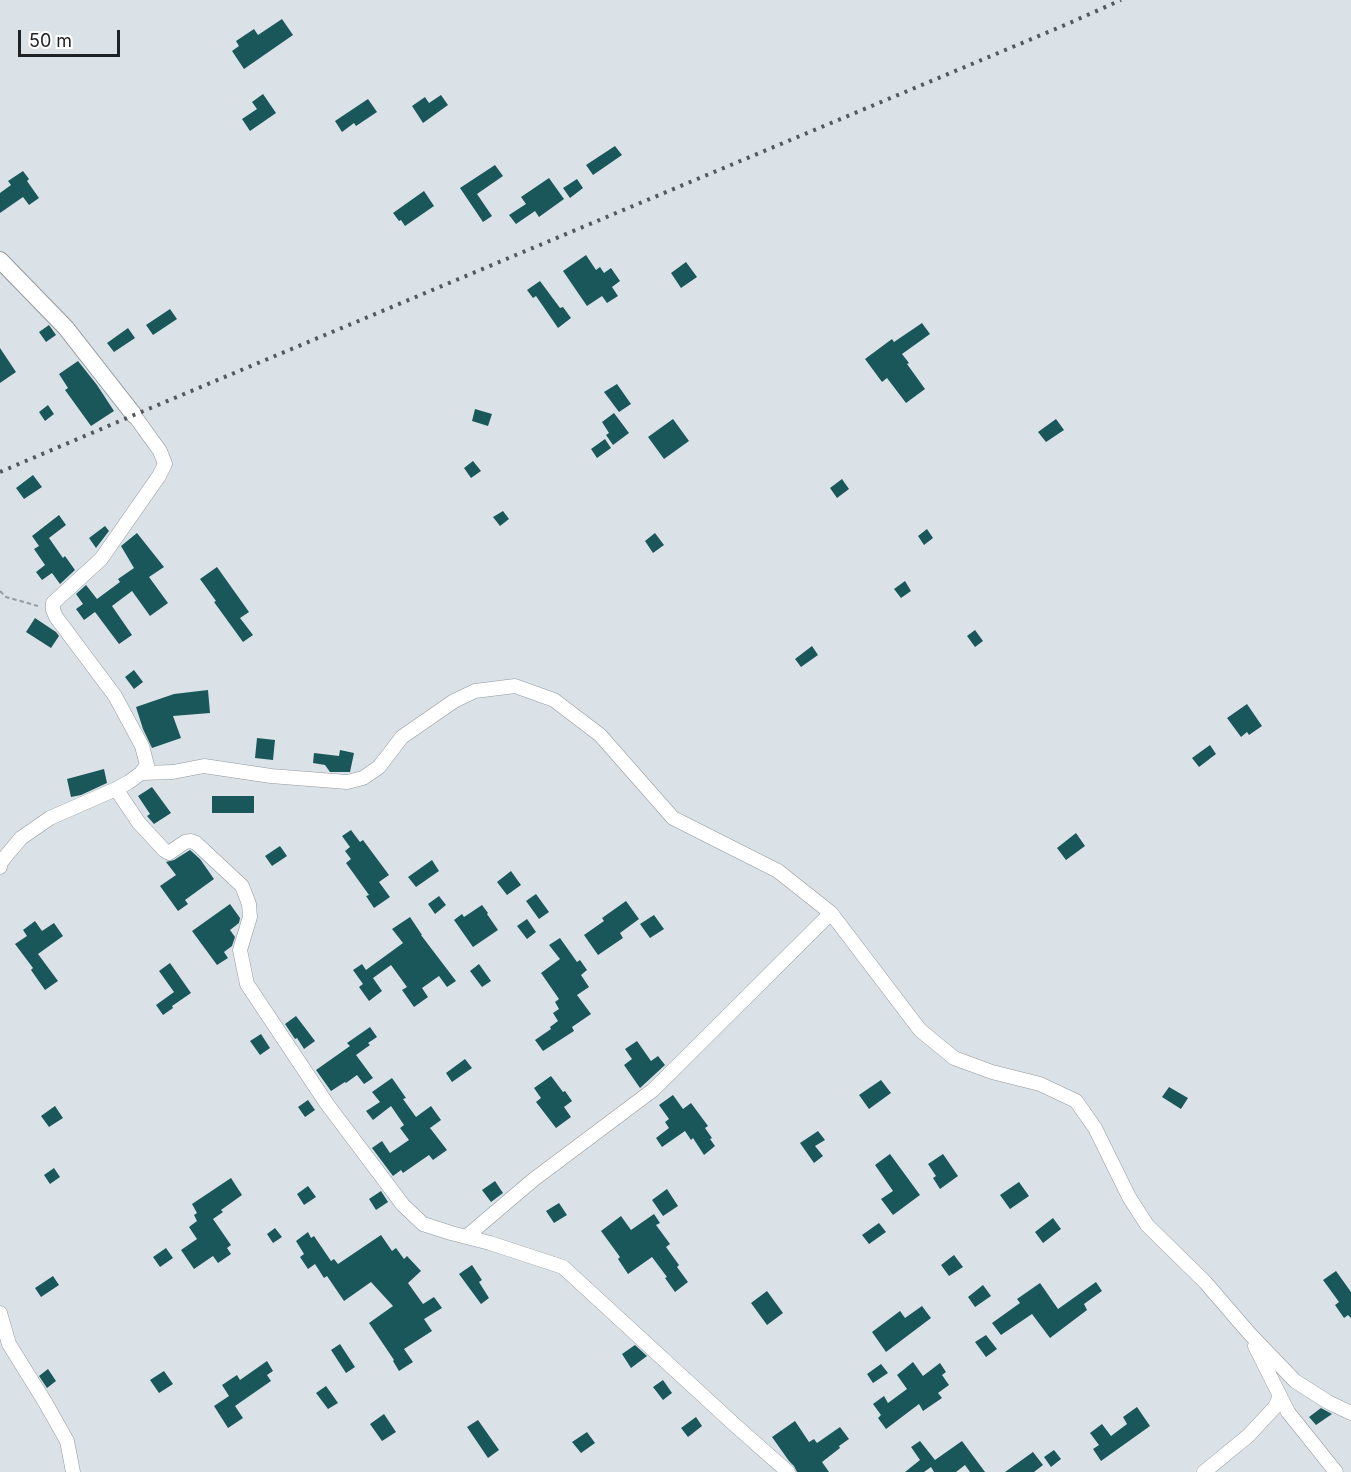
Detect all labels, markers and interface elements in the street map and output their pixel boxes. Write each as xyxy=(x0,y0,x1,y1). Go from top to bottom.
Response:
scale bar xyxy=(21,18,123,56)
text: 50 m xyxy=(29,30,72,51)

